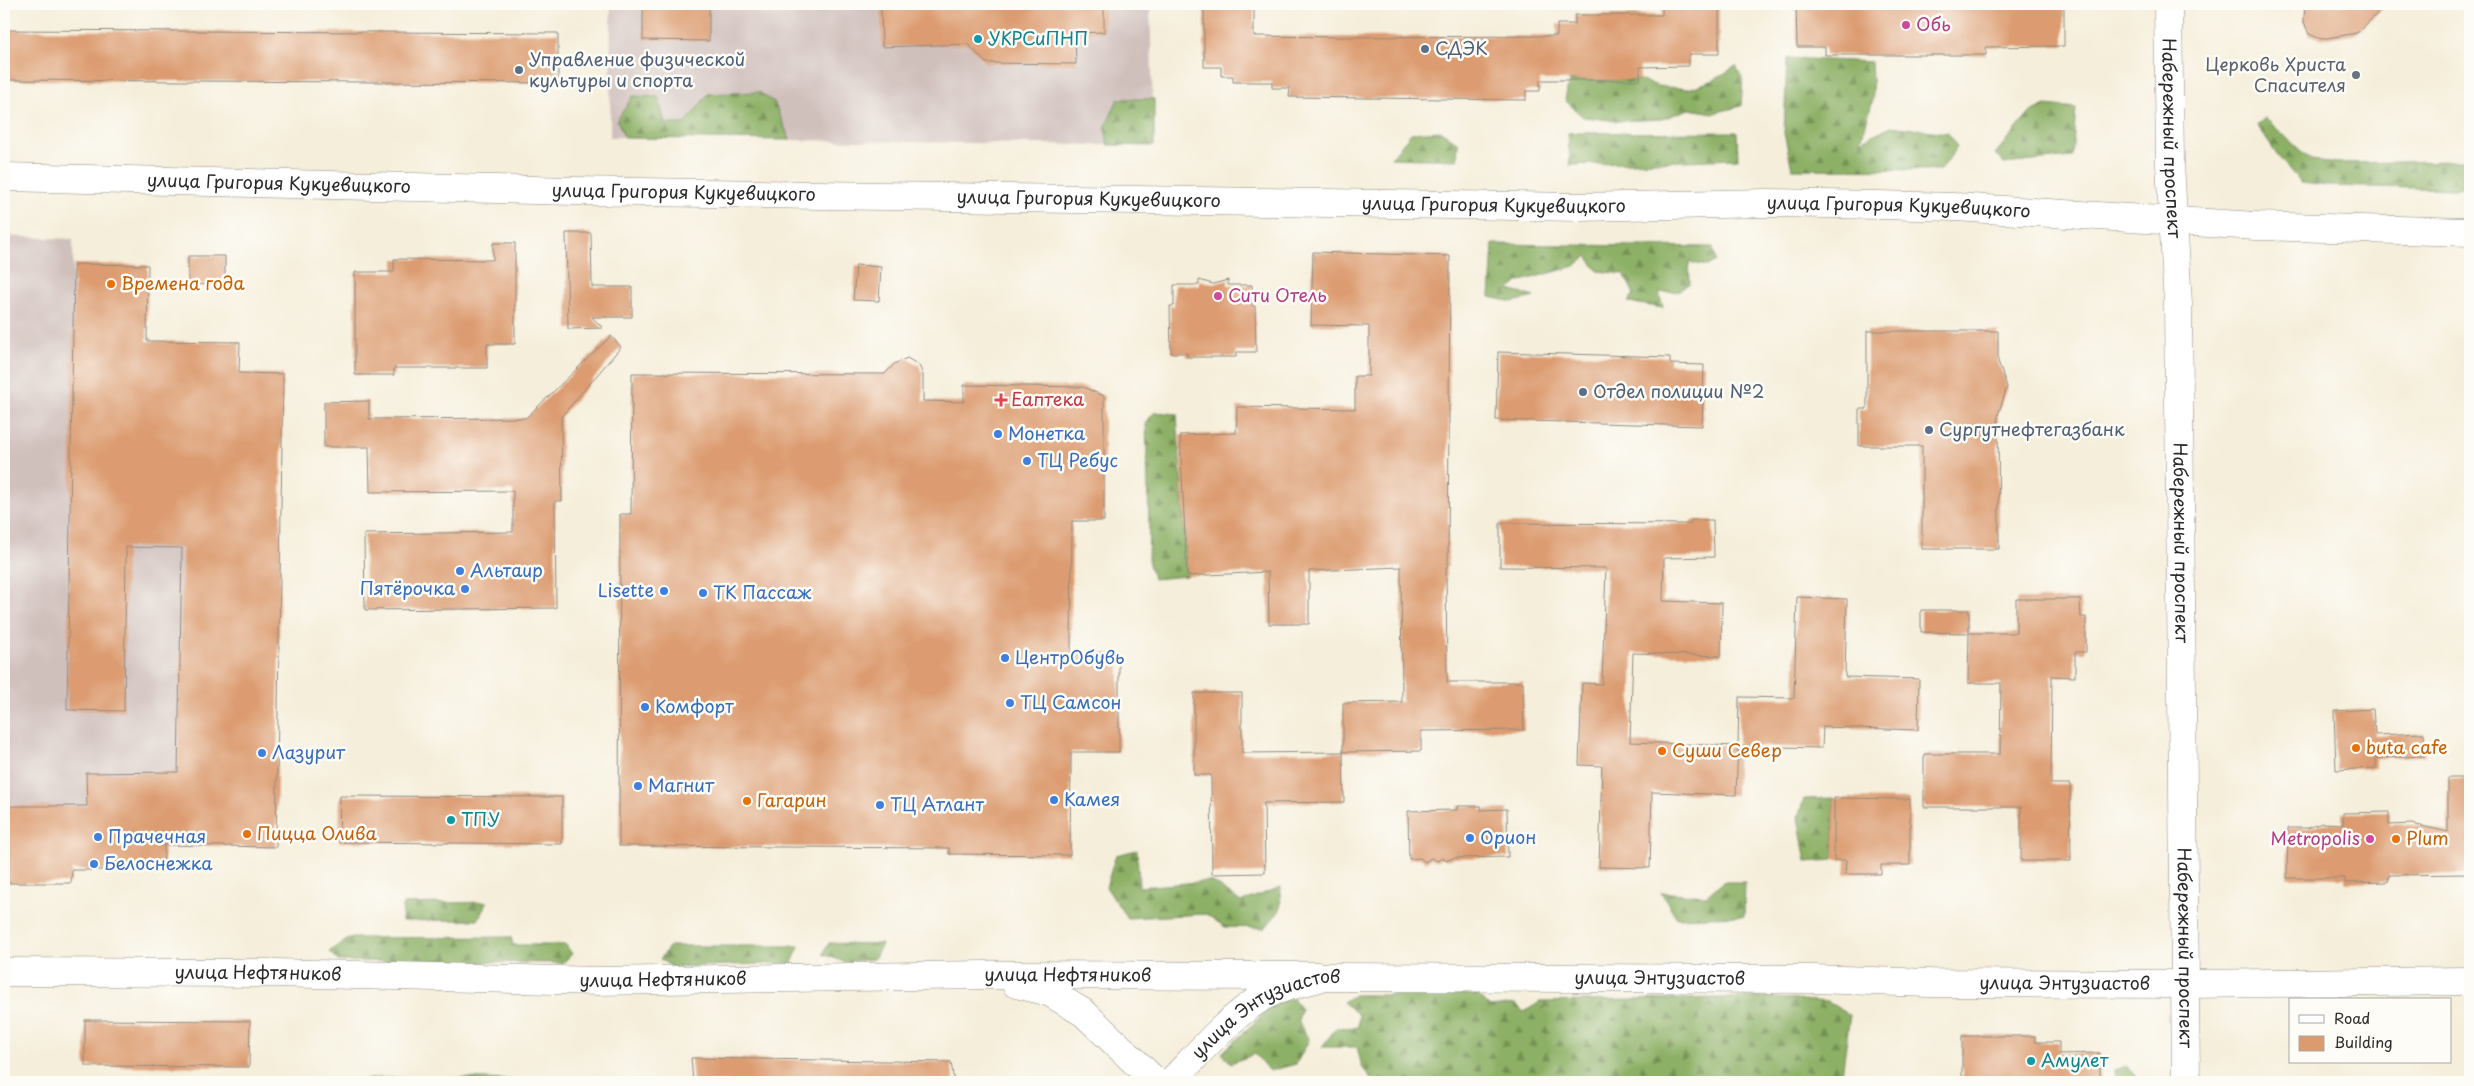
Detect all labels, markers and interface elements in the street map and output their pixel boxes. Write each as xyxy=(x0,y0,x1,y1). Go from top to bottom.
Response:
place label: Обь xyxy=(1916,10,1951,37)
marker: Обь xyxy=(1900,19,1912,31)
place label: УКРСиПНП xyxy=(988,24,1088,51)
marker: УКРСиПНП xyxy=(972,33,984,45)
place label: СДЭК xyxy=(1435,34,1488,61)
street label: Набережный проспект xyxy=(2156,38,2189,239)
marker: СДЭК xyxy=(1419,43,1431,55)
place label: Управление физической культуры и спорта xyxy=(529,45,745,93)
place label: Церковь Христа Спасителя xyxy=(2205,50,2346,98)
marker: Управление физической культуры и спорта xyxy=(513,64,525,76)
marker: Церковь Христа Спасителя xyxy=(2350,69,2362,81)
street label: улица Григория Кукуевицкого xyxy=(147,166,411,199)
street label: улица Григория Кукуевицкого xyxy=(551,175,816,207)
street label: улица Григория Кукуевицкого xyxy=(957,182,1221,213)
street label: улица Григория Кукуевицкого xyxy=(1766,188,2031,224)
street label: улица Григория Кукуевицкого xyxy=(1361,189,1626,219)
place label: Времена года xyxy=(121,269,245,296)
marker: Времена года xyxy=(105,278,117,290)
place label: Сити Отель xyxy=(1228,281,1327,308)
marker: Сити Отель xyxy=(1212,290,1224,302)
place label: Отдел полиции №2 xyxy=(1593,377,1764,404)
place label: Еаптека xyxy=(1011,385,1085,412)
marker: Отдел полиции №2 xyxy=(1577,386,1589,398)
marker: Еаптека xyxy=(995,394,1007,406)
place label: Сургутнефтегазбанк xyxy=(1939,415,2125,442)
place label: Монетка xyxy=(1008,419,1086,446)
marker: Сургутнефтегазбанк xyxy=(1923,424,1935,436)
marker: Монетка xyxy=(992,428,1004,440)
street label: Набережный проспект xyxy=(2167,442,2196,643)
place label: ТЦ Ребус xyxy=(1037,446,1118,473)
marker: ТЦ Ребус xyxy=(1021,455,1033,467)
place label: Альтаир xyxy=(470,556,543,583)
marker: Альтаир xyxy=(454,565,466,577)
place label: Пятёрочка xyxy=(360,574,456,601)
place label: Lisette xyxy=(598,576,654,603)
place label: ТК Пассаж xyxy=(713,578,812,605)
marker: Пятёрочка xyxy=(459,583,471,595)
marker: Lisette xyxy=(658,585,670,597)
marker: ТК Пассаж xyxy=(697,587,709,599)
place label: ЦентрОбувь xyxy=(1015,643,1124,670)
marker: ЦентрОбувь xyxy=(999,652,1011,664)
place label: ТЦ Самсон xyxy=(1020,688,1121,715)
place label: Комфорт xyxy=(655,692,734,719)
marker: ТЦ Самсон xyxy=(1004,697,1016,709)
marker: Комфорт xyxy=(639,701,651,713)
place label: buta cafe xyxy=(2366,733,2448,760)
place label: Суши Север xyxy=(1672,736,1782,763)
place label: Лазурит xyxy=(272,738,346,765)
marker: buta cafe xyxy=(2350,742,2362,754)
marker: Суши Север xyxy=(1656,745,1668,757)
marker: Лазурит xyxy=(256,747,268,759)
place label: Магнит xyxy=(648,771,715,798)
marker: Магнит xyxy=(632,780,644,792)
place label: Камея xyxy=(1064,785,1120,812)
place label: Гагарин xyxy=(757,786,827,813)
place label: ТЦ Атлант xyxy=(890,790,984,817)
marker: Камея xyxy=(1048,794,1060,806)
marker: Гагарин xyxy=(741,795,753,807)
marker: ТЦ Атлант xyxy=(874,799,886,811)
place label: ТПУ xyxy=(461,805,500,832)
marker: ТПУ xyxy=(445,814,457,826)
place label: Пицца Олива xyxy=(257,819,377,846)
place label: Прачечная xyxy=(108,822,206,849)
place label: Орион xyxy=(1480,823,1537,850)
place label: Metropolis xyxy=(2270,824,2360,851)
place label: Plum xyxy=(2406,824,2449,851)
marker: Пицца Олива xyxy=(241,828,253,840)
marker: Прачечная xyxy=(92,831,104,843)
marker: Орион xyxy=(1464,832,1476,844)
marker: Metropolis xyxy=(2364,833,2376,845)
marker: Plum xyxy=(2390,833,2402,845)
street label: Набережный проспект xyxy=(2172,847,2201,1048)
place label: Белоснежка xyxy=(104,849,213,876)
marker: Белоснежка xyxy=(88,858,100,870)
street label: улица Нефтяников xyxy=(174,958,342,987)
street label: улица Нефтяников xyxy=(984,960,1151,988)
street label: улица Энтузиастов xyxy=(1184,962,1340,1064)
street label: улица Энтузиастов xyxy=(1574,963,1745,991)
street label: улица Нефтяников xyxy=(579,964,747,993)
street label: улица Энтузиастов xyxy=(1979,968,2150,996)
legend xyxy=(2289,998,2452,1064)
text: Road xyxy=(2334,1006,2370,1029)
text: Building xyxy=(2334,1030,2393,1053)
place label: Амулет xyxy=(2041,1046,2109,1073)
marker: Амулет xyxy=(2025,1055,2037,1067)

